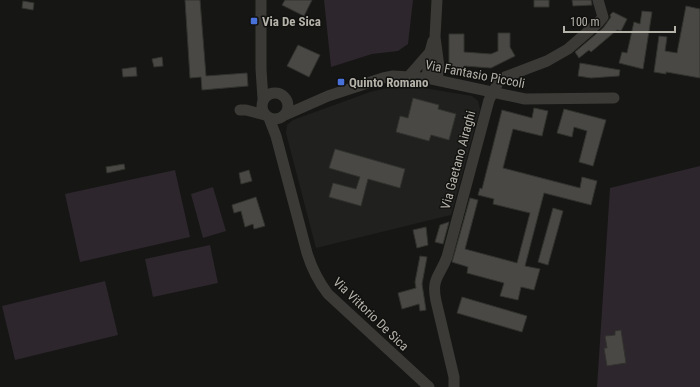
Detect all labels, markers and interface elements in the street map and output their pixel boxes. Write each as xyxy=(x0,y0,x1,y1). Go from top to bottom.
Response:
scale bar xyxy=(564,8,675,34)
place label: Via De Sica xyxy=(262,14,321,29)
text: 100 m xyxy=(570,15,600,29)
marker: Via De Sica xyxy=(249,16,259,26)
street label: Via Fantasio Piccoli xyxy=(424,57,526,91)
place label: Quinto Romano xyxy=(349,75,429,90)
marker: Quinto Romano xyxy=(336,77,346,87)
street label: Via Gaetano Airaghi xyxy=(438,109,478,211)
street label: Via Vittorio De Sica xyxy=(330,274,412,354)

